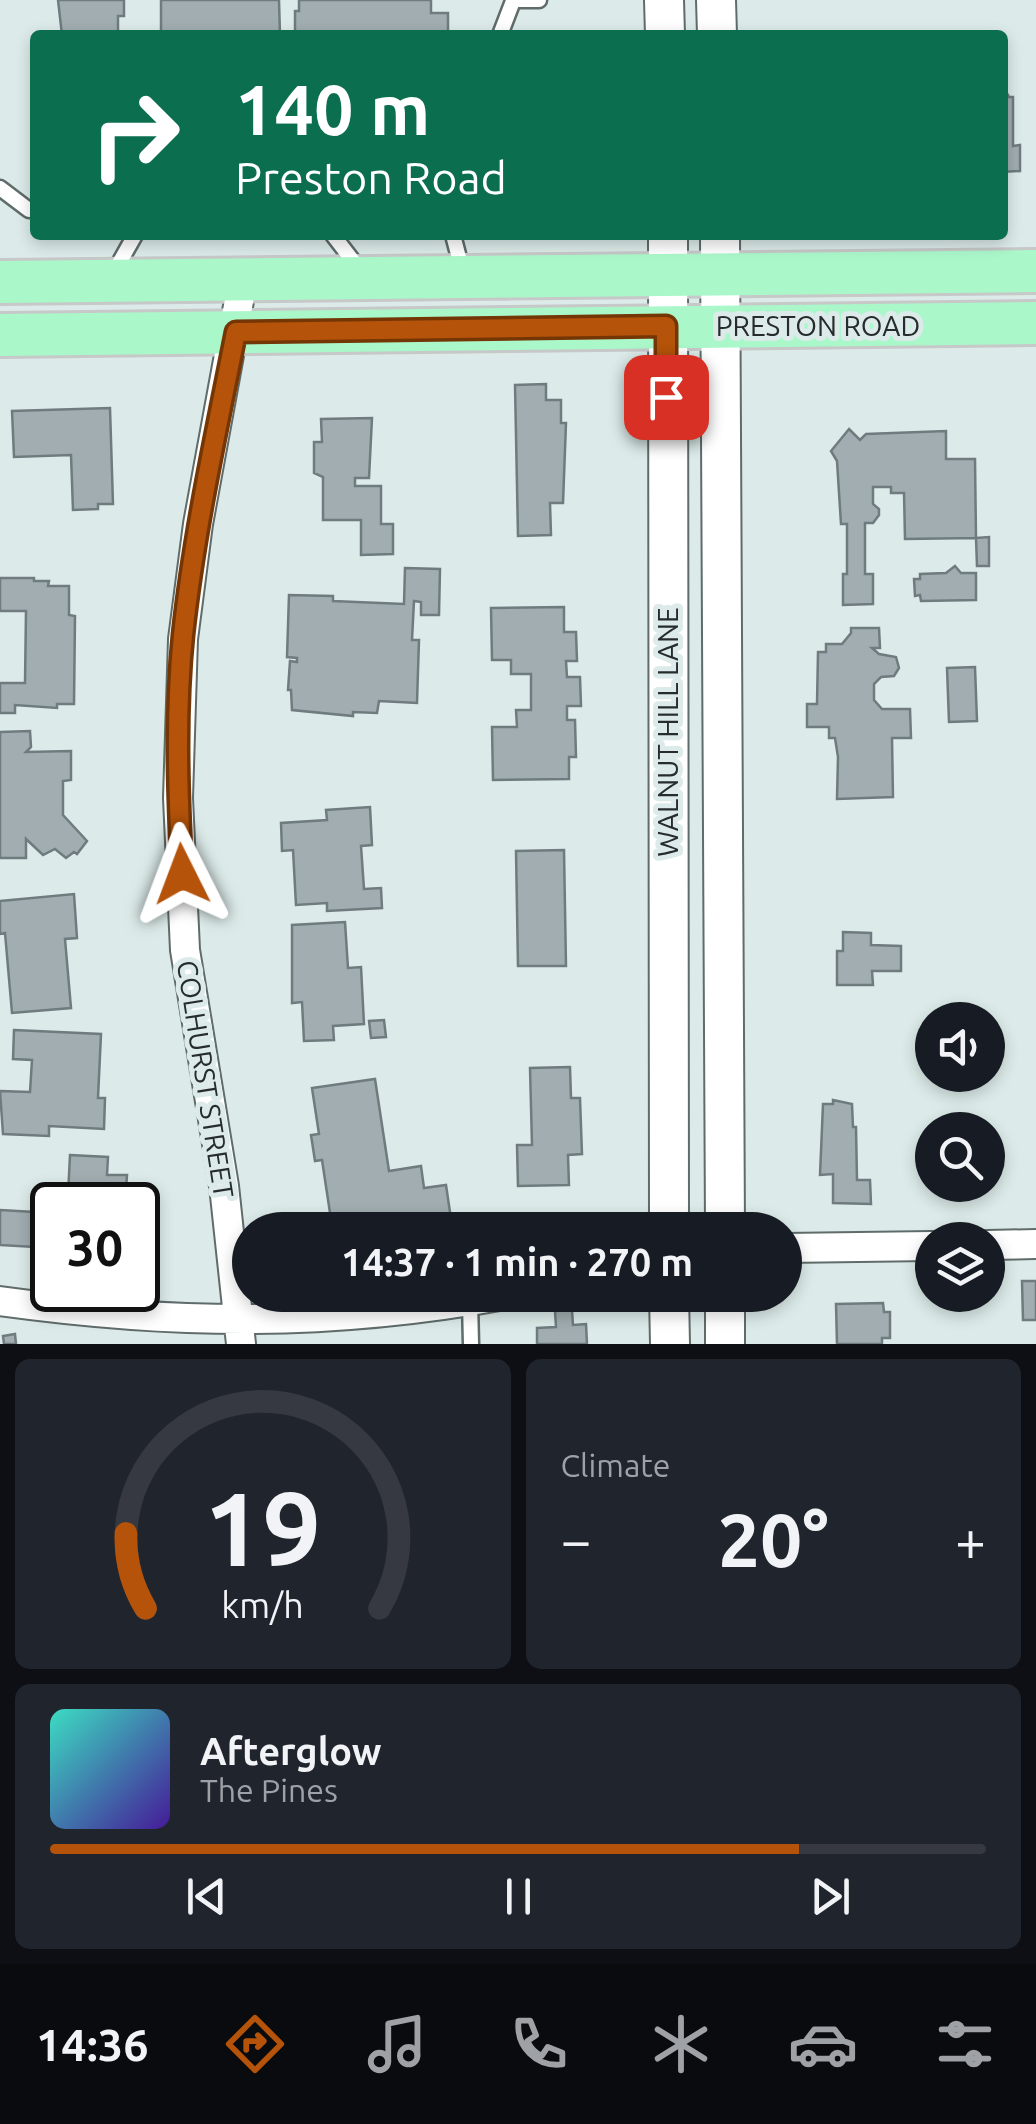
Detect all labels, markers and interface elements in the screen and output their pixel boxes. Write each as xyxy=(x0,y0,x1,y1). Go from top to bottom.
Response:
icon: right xyxy=(70,70,200,200)
text: 140 m xyxy=(235,70,430,148)
text: Preston Road xyxy=(235,152,507,203)
street label: PRESTON ROAD xyxy=(716,310,920,341)
pin xyxy=(624,355,709,440)
icon: arrive xyxy=(639,370,694,425)
street label: WALNUT HILL LANE xyxy=(652,607,683,857)
position arrow xyxy=(130,822,234,926)
street label: COLHURST STREET xyxy=(172,958,240,1200)
map controls xyxy=(915,1002,1005,1312)
button: sound xyxy=(915,1002,1005,1092)
button: search xyxy=(915,1112,1005,1202)
speed limit sign: 30 xyxy=(30,1182,160,1312)
button: layers xyxy=(915,1222,1005,1312)
text: 14:37 · 1 min · 270 m xyxy=(341,1241,693,1283)
text: Climate xyxy=(561,1447,671,1483)
text: 19 xyxy=(204,1469,321,1586)
text: 20° xyxy=(718,1497,829,1581)
text: − xyxy=(561,1509,592,1570)
text: + xyxy=(955,1509,986,1570)
text: km/h xyxy=(221,1585,304,1625)
text: Afterglow xyxy=(200,1730,382,1772)
text: The Pines xyxy=(200,1772,338,1808)
icon: previous xyxy=(179,1869,234,1924)
icon: pause xyxy=(491,1869,546,1924)
icon: next xyxy=(803,1869,858,1924)
icon: directions xyxy=(220,2009,290,2079)
icon: music xyxy=(362,2009,432,2079)
icon: phone xyxy=(504,2009,574,2079)
icon: climate xyxy=(646,2009,716,2079)
icon: car xyxy=(788,2009,858,2079)
icon: filters xyxy=(930,2009,1000,2079)
text: 14:36 xyxy=(36,2019,149,2070)

